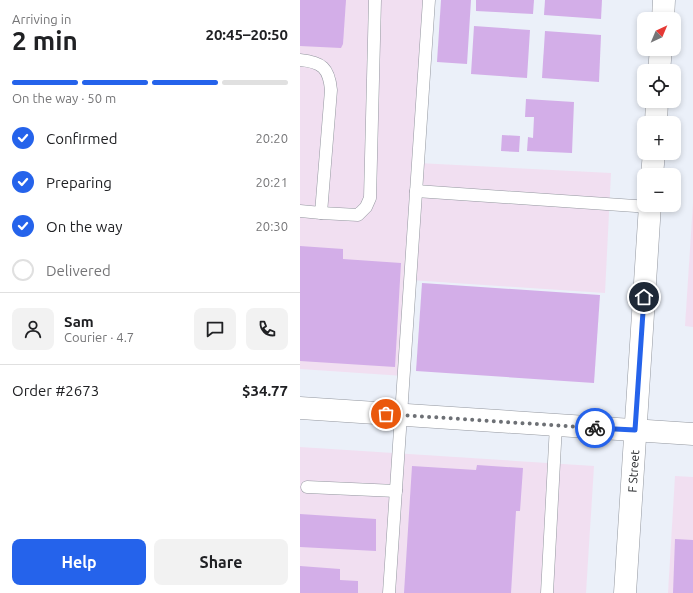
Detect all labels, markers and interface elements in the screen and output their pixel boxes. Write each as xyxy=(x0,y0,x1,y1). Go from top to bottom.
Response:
text: Arriving in xyxy=(12,12,71,26)
north arrow xyxy=(637,12,681,56)
map controls xyxy=(637,12,681,212)
text: 2 min xyxy=(12,26,78,55)
text: 20:45–20:50 xyxy=(205,26,288,43)
button: locate xyxy=(637,64,681,108)
text: On the way · 50 m xyxy=(12,91,116,105)
button: + xyxy=(637,116,681,160)
icon: check xyxy=(12,127,34,149)
text: Confirmed xyxy=(46,130,118,147)
text: 20:20 xyxy=(255,131,288,145)
button: − xyxy=(637,168,681,212)
icon: check xyxy=(12,171,34,193)
text: Preparing xyxy=(46,174,112,191)
text: 20:21 xyxy=(255,175,288,189)
icon: check xyxy=(12,215,34,237)
text: On the way xyxy=(46,218,122,235)
text: 20:30 xyxy=(255,219,288,233)
text: Delivered xyxy=(46,262,111,279)
pin xyxy=(627,280,661,314)
icon: home xyxy=(633,286,655,308)
button: person xyxy=(12,308,54,350)
button: chat xyxy=(194,308,236,350)
button: phone xyxy=(246,308,288,350)
text: Sam xyxy=(64,313,94,330)
text: Courier · 4.7 xyxy=(64,330,134,344)
text: Order #2673 xyxy=(12,382,99,399)
text: $34.77 xyxy=(242,382,288,399)
pin xyxy=(369,397,403,431)
icon: bag xyxy=(375,403,397,425)
courier xyxy=(575,408,615,448)
icon: bike xyxy=(584,417,606,439)
street label: F Street xyxy=(625,449,641,493)
button: Help xyxy=(12,539,146,585)
button: Share xyxy=(154,539,288,585)

